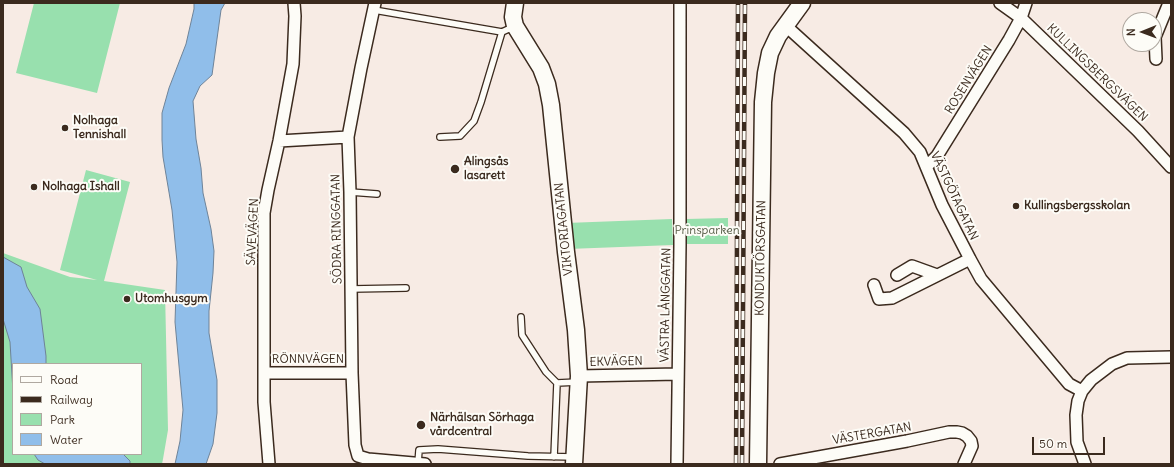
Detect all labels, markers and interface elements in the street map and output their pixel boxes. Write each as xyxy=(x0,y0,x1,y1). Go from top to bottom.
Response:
north arrow xyxy=(1122,12,1162,52)
street label: KULLINGSBERGSVÄGEN xyxy=(1044,21,1150,125)
street label: ROSENVÄGEN xyxy=(942,43,996,117)
place label: Nolhaga Tennishall xyxy=(73,114,126,142)
marker: Nolhaga Tennishall xyxy=(60,123,70,133)
street label: VÄSTGÖTAGATAN xyxy=(927,149,981,243)
place label: Alingsås lasarett xyxy=(464,155,508,183)
marker: Alingsås lasarett xyxy=(449,163,461,175)
street label: SÖDRA RINGGATAN xyxy=(329,174,345,284)
place label: Nolhaga Ishall xyxy=(42,180,120,194)
marker: Nolhaga Ishall xyxy=(29,182,39,192)
street label: VIKTORIAGATAN xyxy=(552,182,576,276)
street label: SÄVEVÄGEN xyxy=(244,198,262,266)
place label: Kullingsbergsskolan xyxy=(1024,199,1130,213)
street label: KONDUKTÖRSGATAN xyxy=(753,200,769,316)
marker: Kullingsbergsskolan xyxy=(1011,201,1021,211)
park label: Prinsparken xyxy=(674,224,740,238)
street label: VÄSTRA LÅNGGATAN xyxy=(658,247,674,363)
place label: Utomhusgym xyxy=(135,292,208,306)
marker: Utomhusgym xyxy=(122,294,132,304)
street label: RÖNNVÄGEN xyxy=(272,353,344,367)
street label: EKVÄGEN xyxy=(589,354,643,370)
legend xyxy=(12,363,142,455)
text: Road xyxy=(50,372,78,387)
text: Railway xyxy=(50,392,93,407)
place label: Närhälsan Sörhaga vårdcentral xyxy=(430,411,534,439)
text: Park xyxy=(50,412,75,427)
marker: Närhälsan Sörhaga vårdcentral xyxy=(415,419,427,431)
street label: VÄSTERGATAN xyxy=(831,420,913,448)
scale bar xyxy=(1034,429,1107,455)
text: Water xyxy=(50,432,83,447)
text: 50 m xyxy=(1039,436,1067,451)

